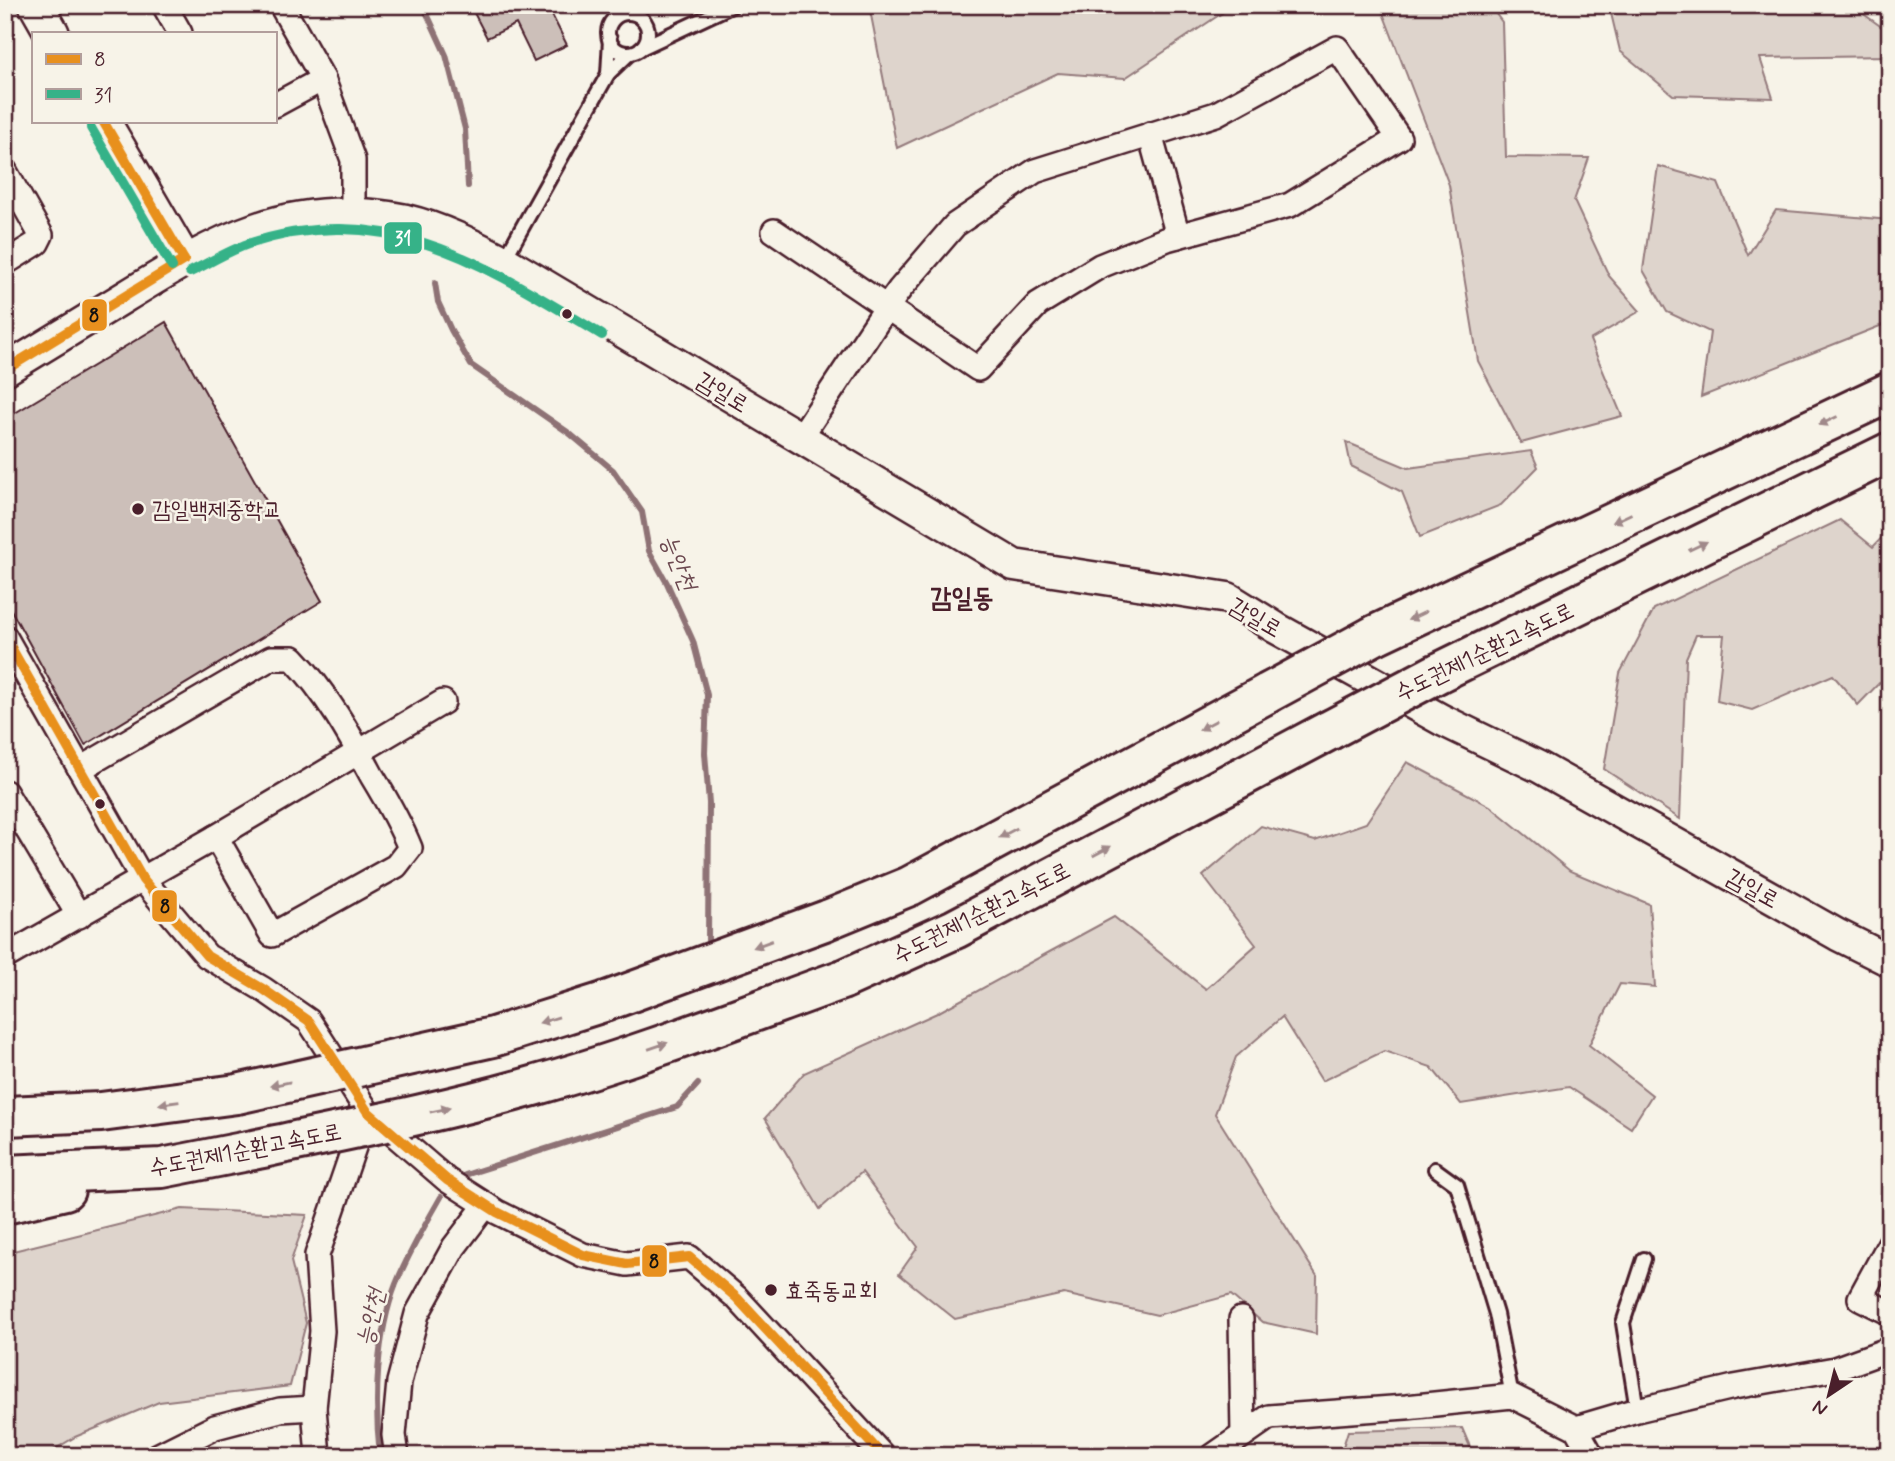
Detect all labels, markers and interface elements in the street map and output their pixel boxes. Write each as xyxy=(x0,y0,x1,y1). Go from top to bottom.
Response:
legend xyxy=(32,32,276,122)
text: 8 xyxy=(94,46,106,74)
text: 31 xyxy=(94,82,113,110)
line badge: 31 xyxy=(383,221,423,255)
text: 31 xyxy=(395,227,411,252)
line badge: 8 xyxy=(81,298,108,332)
text: 8 xyxy=(89,304,99,329)
unlabelled marker xyxy=(560,307,574,321)
street label: 감일로 xyxy=(690,367,753,421)
one-way arrow xyxy=(1818,415,1838,427)
place label: 감일백제중학교 xyxy=(152,496,282,526)
marker: 감일백제중학교 xyxy=(130,501,146,517)
one-way arrow xyxy=(1612,513,1632,524)
water label: 능안천 xyxy=(652,530,704,598)
one-way arrow xyxy=(1688,540,1708,552)
district label: 감일동 xyxy=(931,582,993,616)
street label: 감일로 xyxy=(1223,592,1287,646)
street label: 수도권제1순환고속도로 xyxy=(1391,596,1579,709)
one-way arrow xyxy=(1407,610,1427,621)
one-way arrow xyxy=(1198,720,1218,731)
unlabelled marker xyxy=(93,797,107,811)
one-way arrow xyxy=(998,827,1018,839)
one-way arrow xyxy=(1092,845,1112,856)
street label: 수도권제1순환고속도로 xyxy=(888,856,1076,971)
street label: 감일로 xyxy=(1720,863,1784,916)
line badge: 8 xyxy=(151,889,178,923)
text: 8 xyxy=(160,895,170,920)
one-way arrow xyxy=(753,939,774,950)
one-way arrow xyxy=(538,1015,559,1025)
one-way arrow xyxy=(648,1040,669,1051)
one-way arrow xyxy=(269,1079,291,1090)
one-way arrow xyxy=(158,1098,180,1109)
one-way arrow xyxy=(429,1105,451,1116)
street label: 수도권제1순환고속도로 xyxy=(147,1118,344,1184)
line badge: 8 xyxy=(641,1244,668,1278)
text: 8 xyxy=(649,1250,659,1275)
place label: 효죽동교회 xyxy=(785,1277,878,1307)
marker: 효죽동교회 xyxy=(763,1282,779,1298)
water label: 능안천 xyxy=(350,1283,394,1349)
north arrow xyxy=(1794,1360,1864,1430)
text: N xyxy=(1808,1394,1832,1422)

